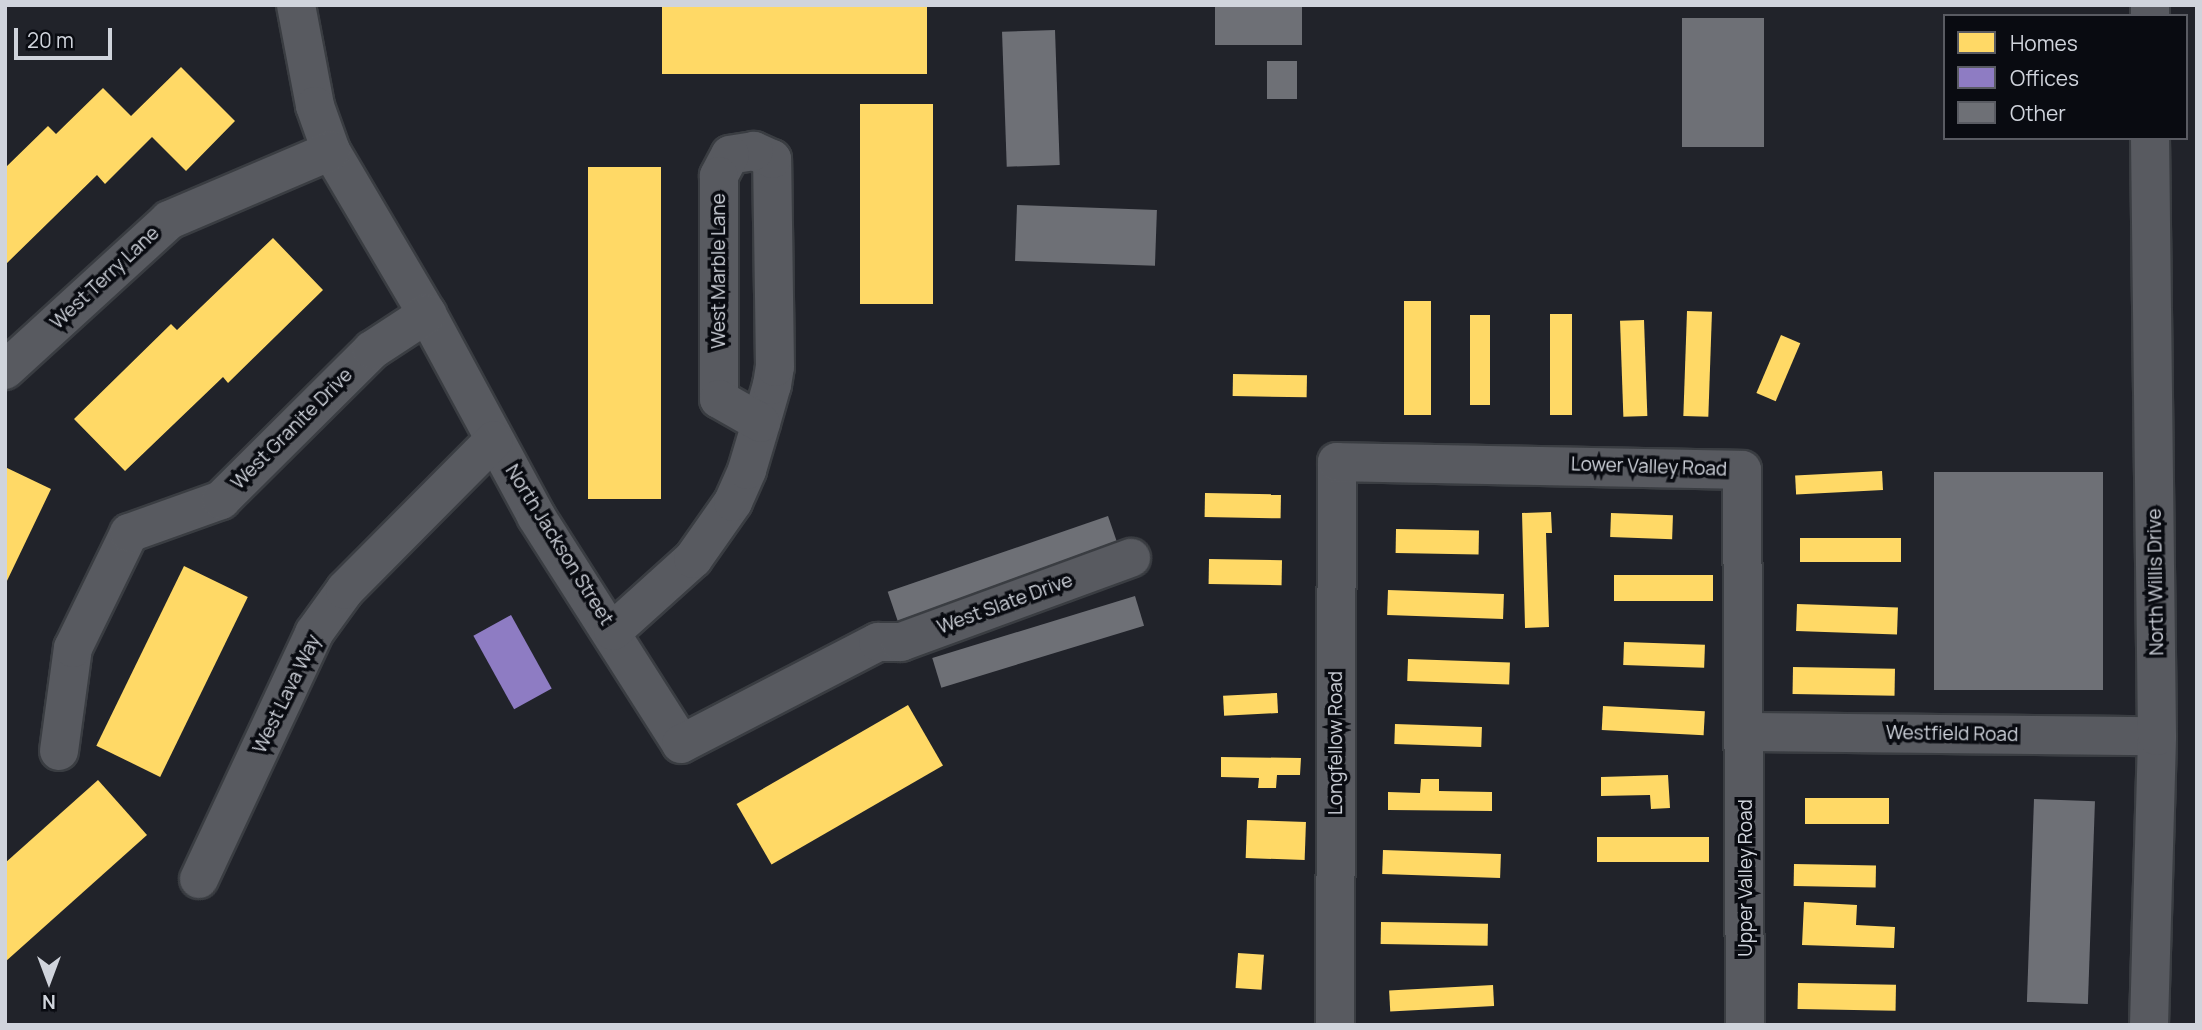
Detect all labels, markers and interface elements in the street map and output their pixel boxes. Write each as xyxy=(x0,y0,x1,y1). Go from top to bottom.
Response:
scale bar xyxy=(18,14,116,58)
legend xyxy=(1943,14,2188,140)
text: 20 m xyxy=(27,26,74,54)
text: Homes xyxy=(2010,29,2078,57)
text: Offices xyxy=(2010,64,2079,92)
text: Other xyxy=(2010,99,2066,127)
street label: West Marble Lane xyxy=(708,193,730,349)
street label: West Terry Lane xyxy=(46,222,164,334)
street label: West Granite Drive xyxy=(227,364,357,494)
street label: Lower Valley Road xyxy=(1570,453,1728,481)
street label: North Jackson Street xyxy=(500,461,618,629)
street label: North Willis Drive xyxy=(2143,508,2169,656)
street label: West Slate Drive xyxy=(934,569,1076,639)
street label: West Lava Way xyxy=(248,631,326,757)
street label: Longfellow Road xyxy=(1325,671,1347,815)
street label: Westfield Road xyxy=(1886,721,2018,747)
street label: Upper Valley Road xyxy=(1735,799,1757,957)
north arrow xyxy=(14,946,84,1016)
text: N xyxy=(42,989,56,1015)

